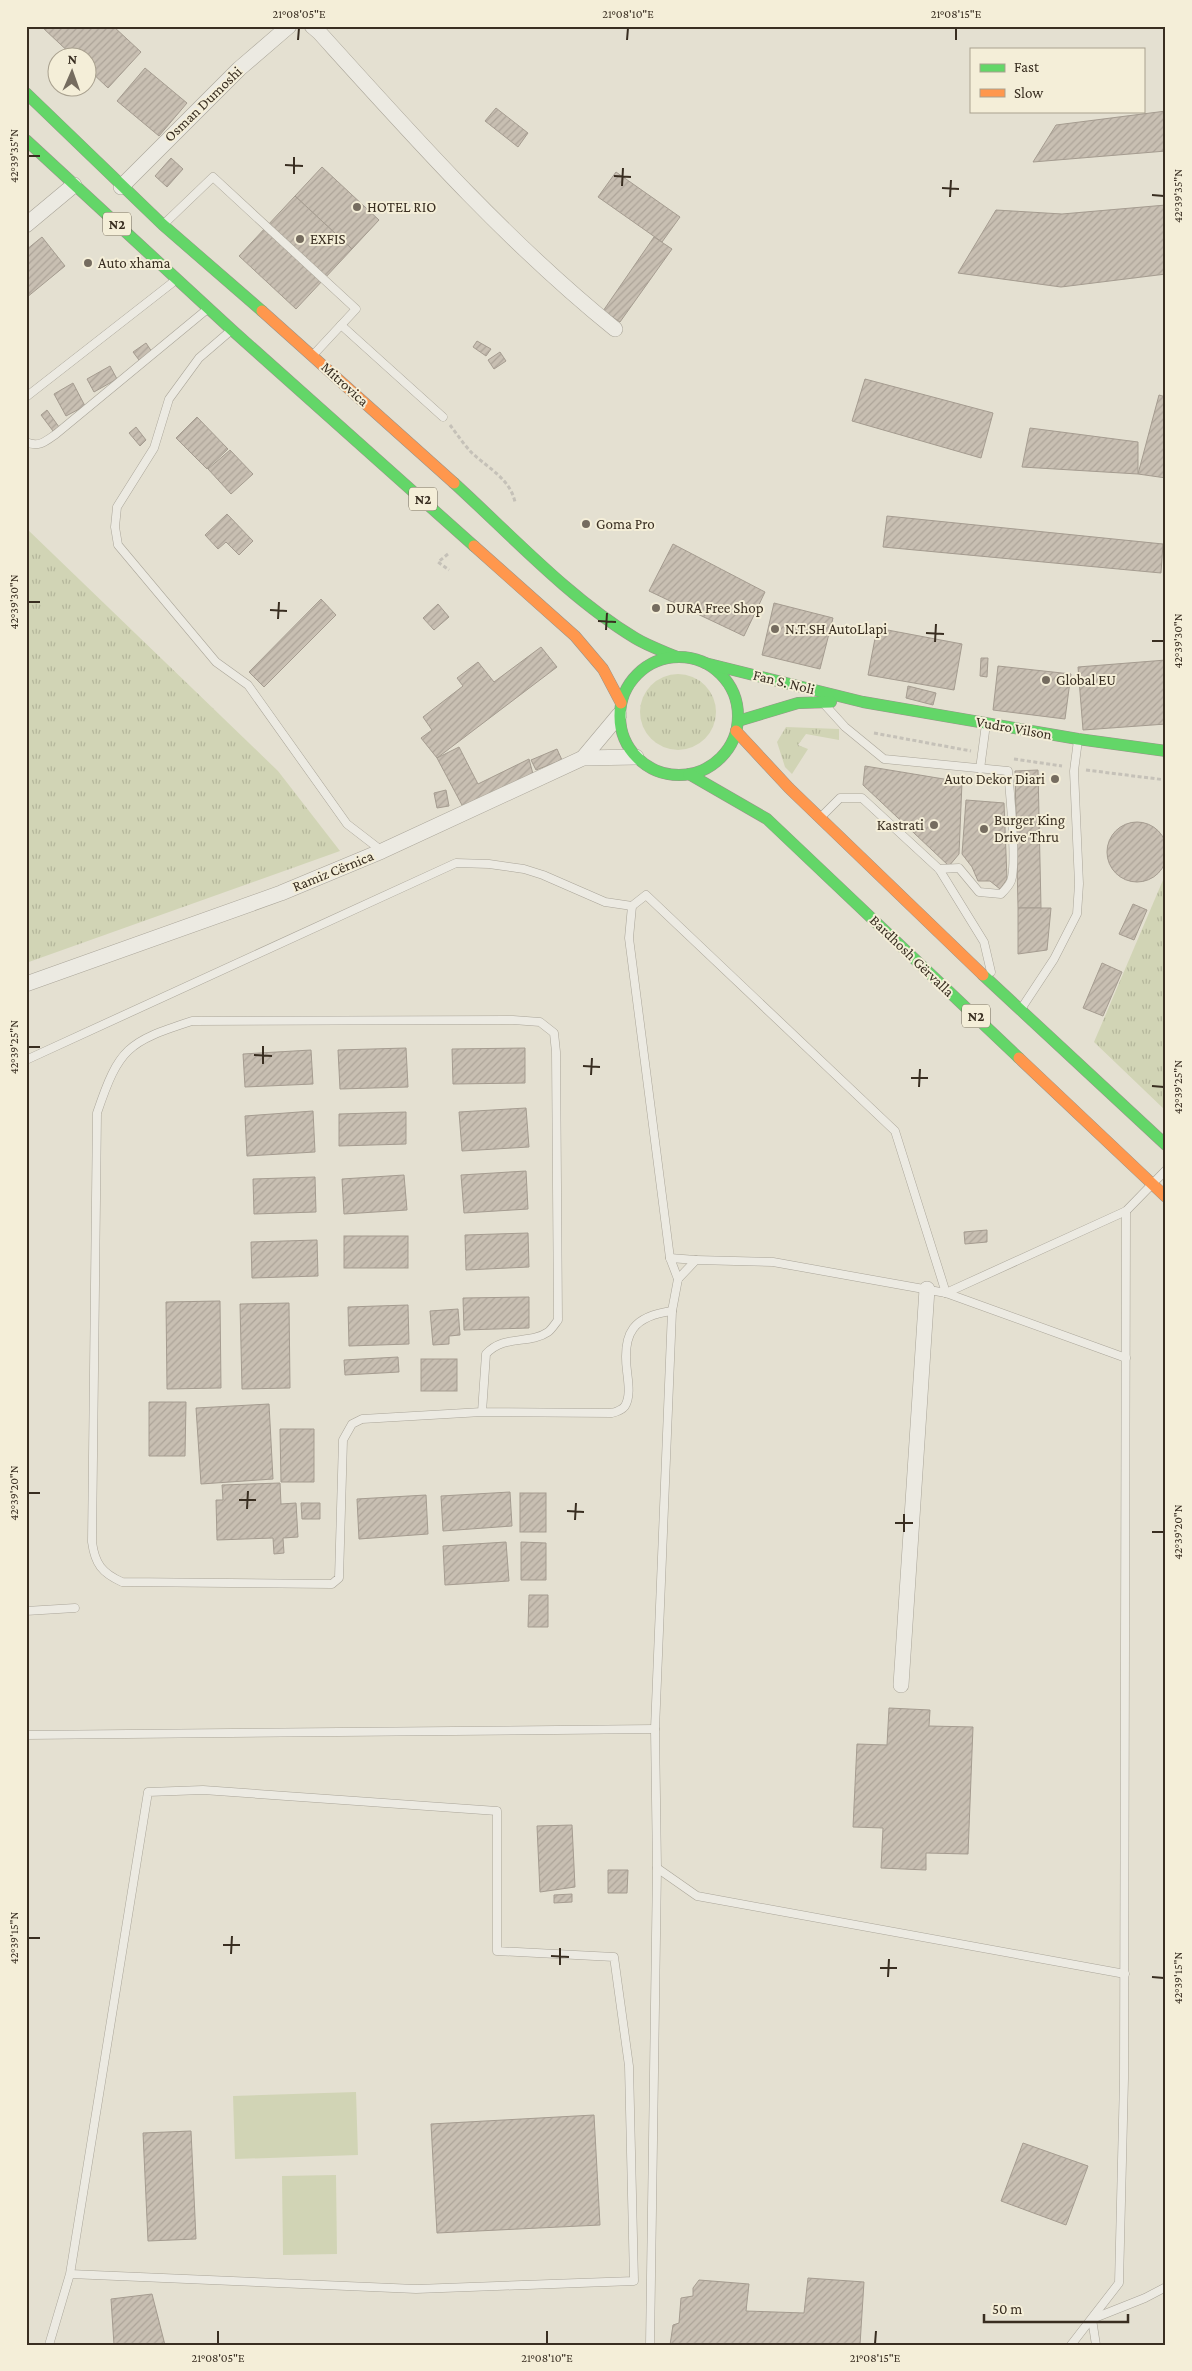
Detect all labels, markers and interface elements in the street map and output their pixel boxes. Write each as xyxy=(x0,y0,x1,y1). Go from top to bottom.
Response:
text: 21°08'05"E xyxy=(273,7,326,21)
text: 21°08'10"E xyxy=(602,7,654,21)
text: 21°08'15"E xyxy=(931,7,982,21)
north arrow xyxy=(48,48,98,98)
legend xyxy=(970,48,1144,112)
text: N xyxy=(67,51,78,67)
text: Fast xyxy=(1014,59,1040,75)
street label: Osman Dumoshi xyxy=(161,63,245,145)
text: Slow xyxy=(1014,85,1044,101)
text: 42°39'35"N xyxy=(7,129,21,183)
text: 42°39'35"N xyxy=(1171,169,1185,223)
place label: HOTEL RIO xyxy=(367,199,436,215)
marker: HOTEL RIO xyxy=(351,201,363,213)
road number: N2 xyxy=(103,212,131,235)
place label: EXFIS xyxy=(310,231,346,247)
marker: EXFIS xyxy=(294,233,306,245)
place label: Auto xhama xyxy=(98,255,171,271)
marker: Auto xhama xyxy=(82,257,94,269)
street label: Mitrovica xyxy=(318,359,372,409)
road number: N2 xyxy=(409,488,437,510)
place label: Goma Pro xyxy=(596,516,655,532)
marker: Goma Pro xyxy=(580,518,592,530)
text: 42°39'30"N xyxy=(7,574,21,630)
place label: DURA Free Shop xyxy=(666,600,764,617)
marker: DURA Free Shop xyxy=(650,602,662,614)
text: 42°39'30"N xyxy=(1171,613,1185,669)
place label: N.T.SH AutoLlapi xyxy=(785,621,887,638)
marker: N.T.SH AutoLlapi xyxy=(769,623,781,635)
street label: Fan S. Noli xyxy=(751,667,817,697)
place label: Global EU xyxy=(1056,672,1116,688)
marker: Global EU xyxy=(1040,674,1052,686)
street label: Vudro Vilson xyxy=(975,713,1053,743)
place label: Auto Dekor Diari xyxy=(944,771,1045,787)
marker: Auto Dekor Diari xyxy=(1049,773,1061,785)
place label: Burger King Drive Thru xyxy=(994,812,1065,845)
place label: Kastrati xyxy=(877,817,924,833)
marker: Kastrati xyxy=(928,819,940,831)
marker: Burger King Drive Thru xyxy=(978,823,990,835)
street label: Ramiz Cërnica xyxy=(290,847,376,895)
street label: Bardhosh Gërvalla xyxy=(867,912,957,1000)
road number: N2 xyxy=(962,1004,990,1028)
text: 42°39'25"N xyxy=(7,1020,21,1074)
text: 42°39'25"N xyxy=(1171,1060,1185,1114)
text: 42°39'20"N xyxy=(7,1465,21,1521)
text: 42°39'20"N xyxy=(1171,1504,1185,1560)
text: 42°39'15"N xyxy=(7,1912,21,1964)
text: 42°39'15"N xyxy=(1171,1952,1185,2004)
scale bar xyxy=(984,2291,1128,2323)
text: 50 m xyxy=(992,2301,1022,2317)
text: 21°08'05"E xyxy=(192,2351,245,2365)
text: 21°08'10"E xyxy=(521,2351,573,2365)
text: 21°08'15"E xyxy=(850,2351,901,2365)

